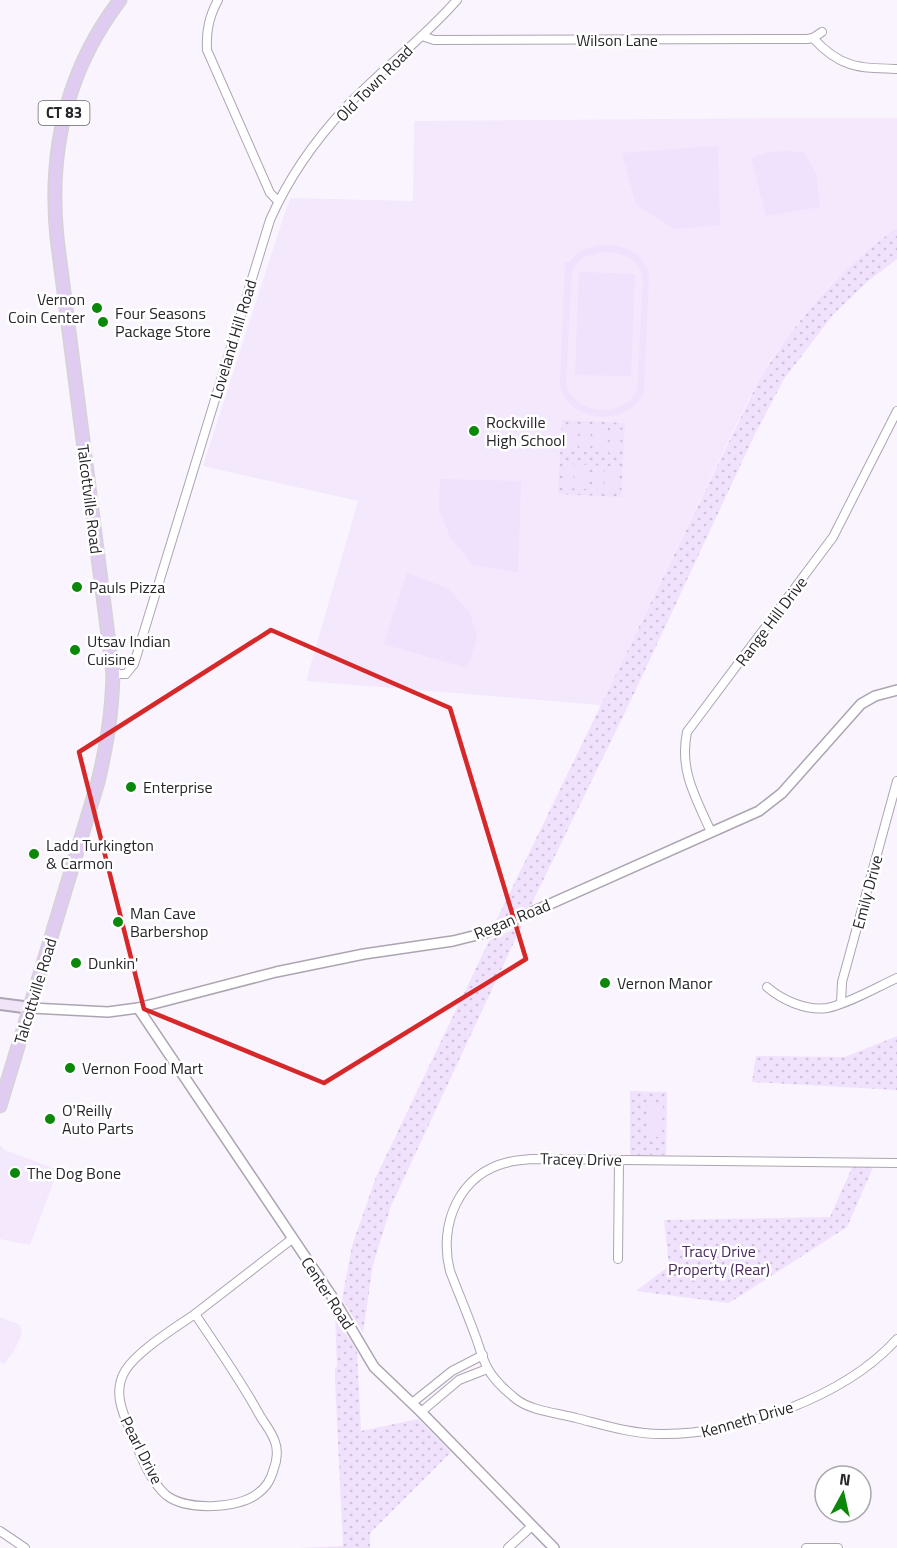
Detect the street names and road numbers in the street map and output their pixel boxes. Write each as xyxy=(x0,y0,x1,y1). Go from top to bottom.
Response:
street label: Wilson Lane xyxy=(576,28,658,52)
street label: Old Town Road xyxy=(330,39,418,127)
road number: CT 83 xyxy=(38,101,90,125)
street label: Loveland Hill Road xyxy=(203,276,263,402)
street label: Talcottville Road xyxy=(71,443,109,555)
street label: Range Hill Drive xyxy=(729,571,813,671)
street label: Emily Drive xyxy=(846,852,888,932)
street label: Regan Road xyxy=(470,893,554,945)
street label: Talcottville Road xyxy=(7,935,63,1047)
street label: Tracey Drive xyxy=(540,1146,622,1172)
street label: Center Road xyxy=(295,1252,361,1334)
street label: Kenneth Drive xyxy=(698,1394,796,1444)
street label: Pearl Drive xyxy=(115,1412,169,1488)

